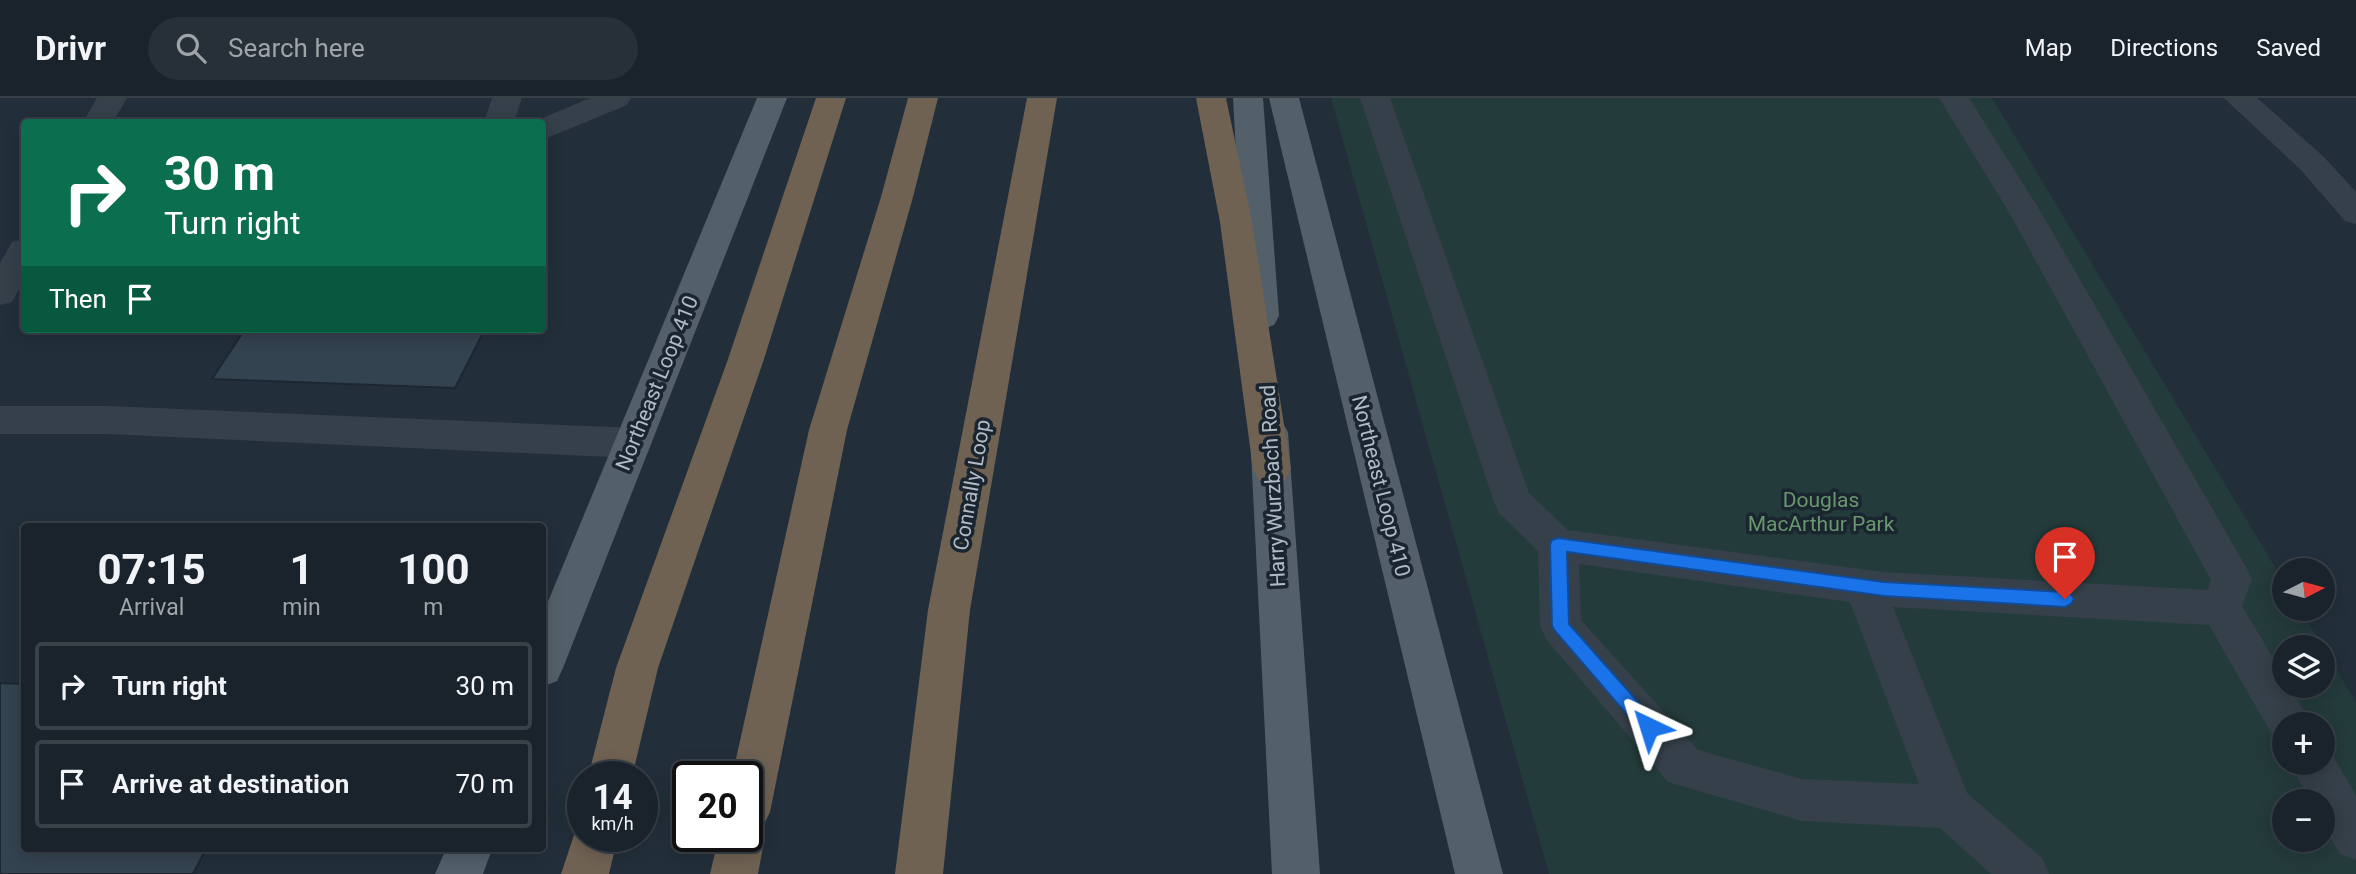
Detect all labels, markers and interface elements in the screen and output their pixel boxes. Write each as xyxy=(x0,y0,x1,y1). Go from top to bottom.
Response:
search box xyxy=(148,17,638,80)
text: Drivr xyxy=(35,29,106,68)
icon: search xyxy=(172,29,210,67)
text: Search here xyxy=(228,33,365,63)
text: Map xyxy=(2025,34,2072,62)
text: Directions xyxy=(2110,34,2218,62)
text: Saved xyxy=(2256,34,2321,62)
text: 30 m xyxy=(164,145,275,202)
icon: right xyxy=(49,147,140,238)
text: Turn right xyxy=(164,204,300,242)
icon: arrive xyxy=(121,280,159,318)
text: Then xyxy=(49,284,107,314)
street label: Northeast Loop 410 xyxy=(611,292,703,474)
street label: Harry Wurzbach Road xyxy=(1256,384,1290,588)
street label: Northeast Loop 410 xyxy=(1347,393,1415,579)
street label: Connally Loop xyxy=(949,418,995,552)
park label: Douglas MacArthur Park xyxy=(1748,488,1895,536)
pin xyxy=(2035,527,2095,599)
icon: arrive xyxy=(2046,538,2084,576)
text: 07:15 xyxy=(98,545,206,594)
text: 1 xyxy=(289,545,314,594)
text: 100 xyxy=(397,545,470,594)
north arrow xyxy=(2272,558,2334,621)
map controls xyxy=(2272,558,2335,852)
text: Arrival xyxy=(119,594,184,621)
text: min xyxy=(282,594,321,621)
text: m xyxy=(423,594,443,621)
button: layers xyxy=(2272,635,2335,698)
icon: right xyxy=(53,667,91,705)
text: Turn right xyxy=(112,671,227,701)
text: 30 m xyxy=(456,671,514,701)
position arrow xyxy=(1612,690,1686,764)
button: + xyxy=(2272,712,2335,775)
speed limit sign: 20 xyxy=(672,761,763,852)
icon: arrive xyxy=(53,765,91,803)
text: Arrive at destination xyxy=(112,769,349,799)
text: 70 m xyxy=(456,769,514,799)
text: 14 xyxy=(592,777,633,818)
button: − xyxy=(2272,789,2335,852)
text: km/h xyxy=(591,813,634,834)

